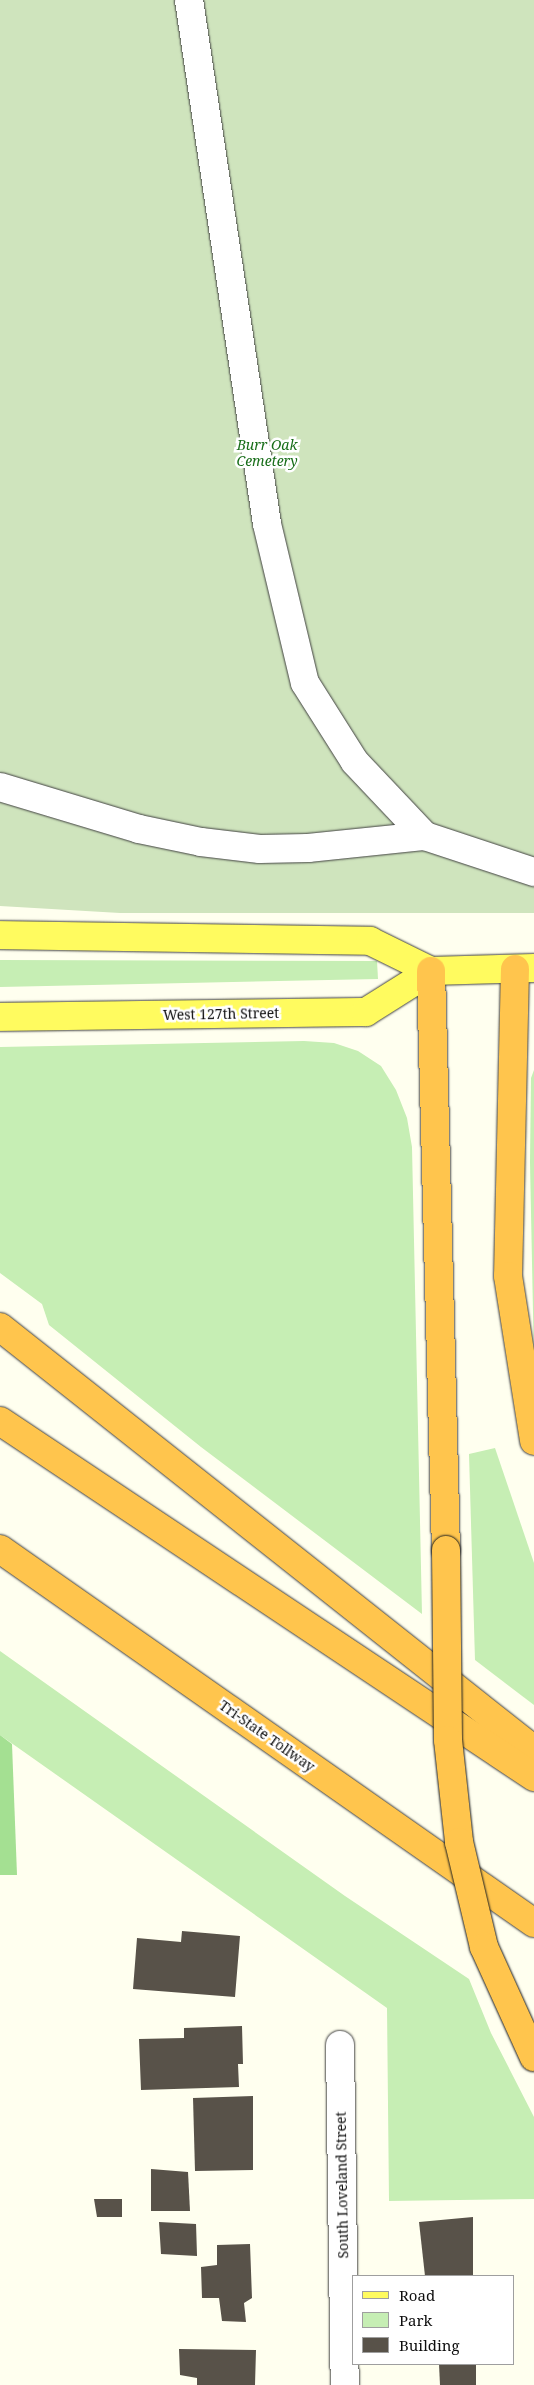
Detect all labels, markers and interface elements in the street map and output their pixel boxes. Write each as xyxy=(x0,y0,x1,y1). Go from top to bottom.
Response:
park label: Burr Oak Cemetery xyxy=(236,437,298,470)
street label: West 127th Street xyxy=(163,1005,279,1023)
street label: Tri-State Tollway xyxy=(216,1697,318,1775)
street label: South Loveland Street xyxy=(332,2111,352,2259)
legend xyxy=(352,2275,514,2365)
text: Road xyxy=(399,2285,435,2305)
text: Park xyxy=(399,2310,432,2330)
text: Building xyxy=(399,2335,460,2355)

